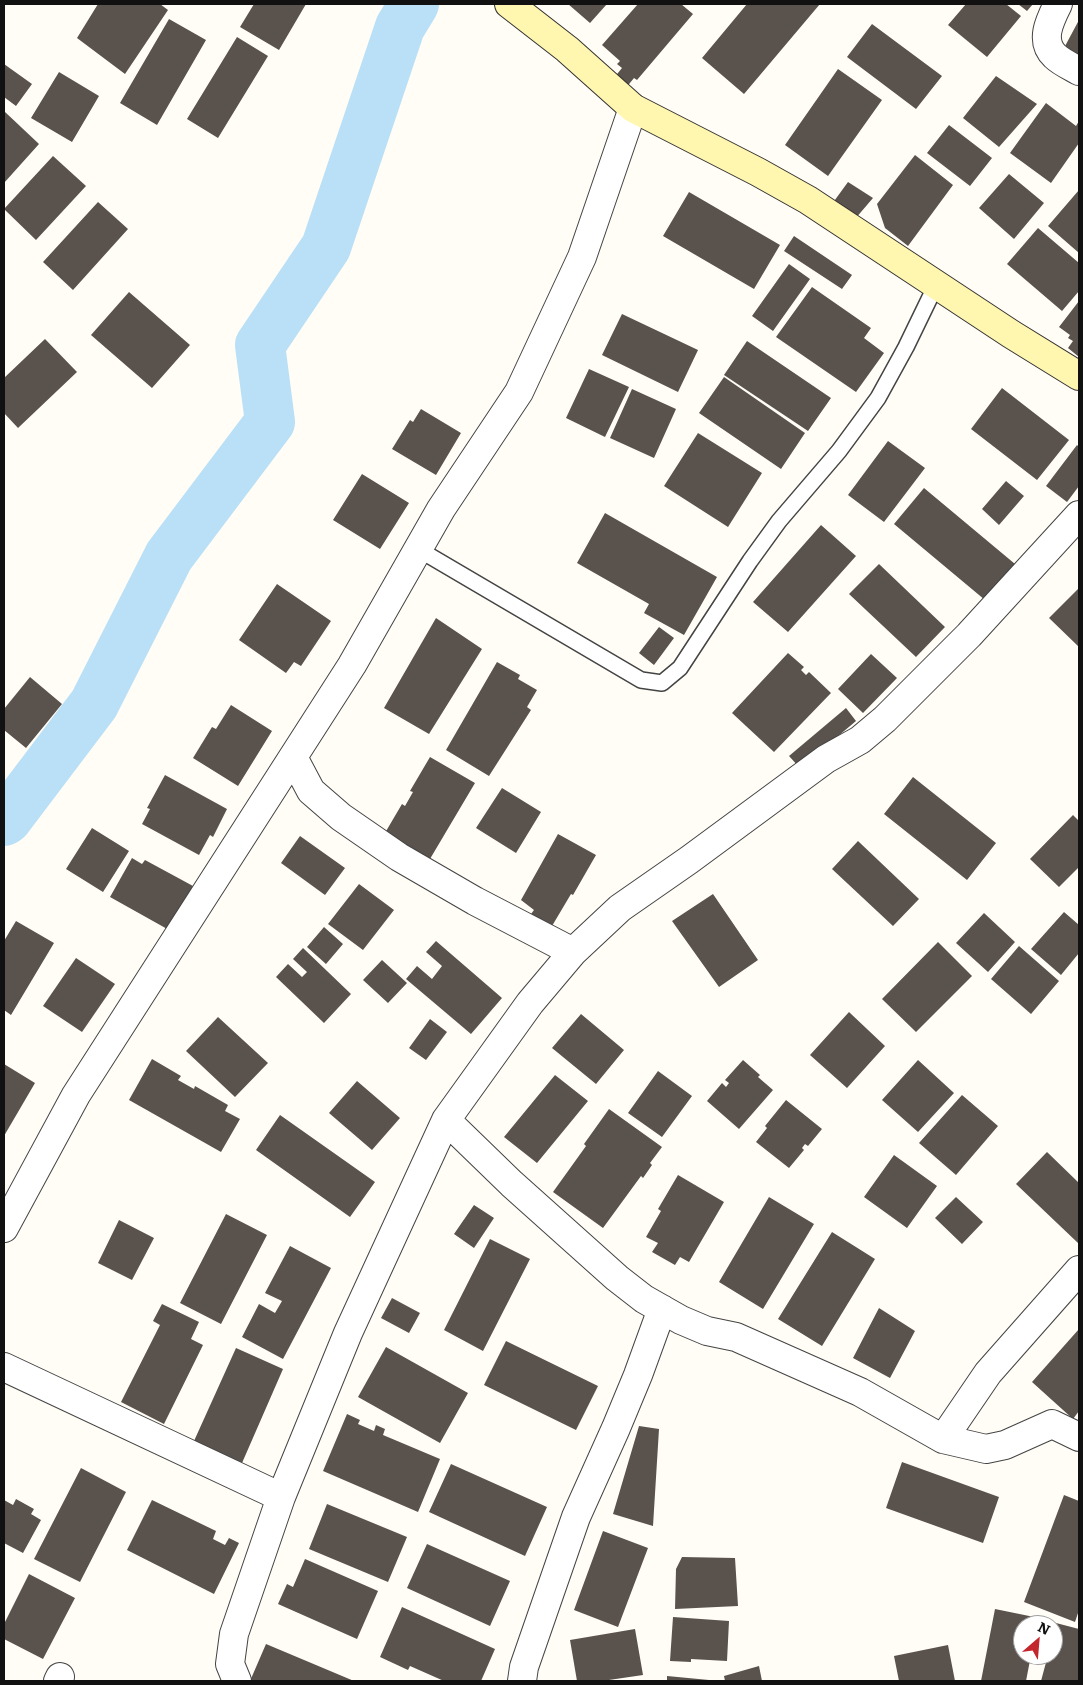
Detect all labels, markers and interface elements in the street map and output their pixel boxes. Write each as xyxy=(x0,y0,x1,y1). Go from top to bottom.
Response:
north arrow xyxy=(1013,1615,1063,1665)
text: N xyxy=(1035,1616,1054,1639)

